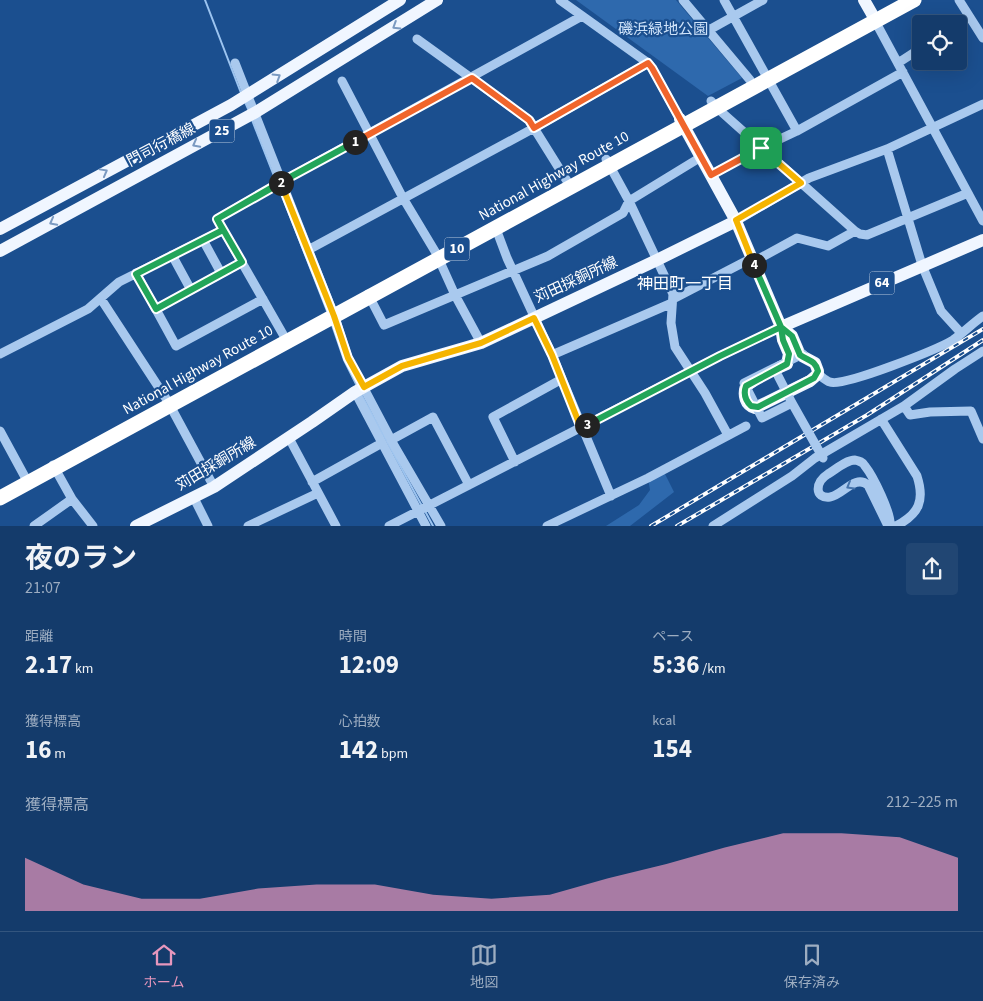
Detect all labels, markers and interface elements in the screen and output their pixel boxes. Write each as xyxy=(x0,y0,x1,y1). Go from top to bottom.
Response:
map controls xyxy=(912,15,967,70)
button: locate xyxy=(912,15,967,70)
one-way arrow xyxy=(392,19,401,29)
park label: 磯浜緑地公園 xyxy=(618,19,708,40)
one-way arrow xyxy=(271,73,280,83)
street label: 門司行橋線 xyxy=(123,118,199,172)
road number: 25 xyxy=(210,120,234,142)
street label: National Highway Route 10 xyxy=(475,126,633,226)
pin xyxy=(740,127,782,169)
pin: 1 xyxy=(342,130,368,154)
text: 1 xyxy=(352,132,359,152)
icon: arrive xyxy=(747,134,775,162)
one-way arrow xyxy=(192,138,201,148)
one-way arrow xyxy=(99,169,108,179)
pin: 2 xyxy=(268,170,294,196)
text: 2 xyxy=(278,173,285,193)
one-way arrow xyxy=(49,216,58,226)
road number: 10 xyxy=(444,238,470,260)
street label: 苅田採銅所線 xyxy=(531,251,621,309)
pin: 4 xyxy=(742,252,766,278)
text: 4 xyxy=(751,255,758,275)
road number: 64 xyxy=(870,272,894,294)
district label: 神田町一丁目 xyxy=(637,273,733,295)
street label: National Highway Route 10 xyxy=(119,320,277,420)
pin: 3 xyxy=(574,412,600,438)
text: 3 xyxy=(584,415,591,435)
street label: 苅田採銅所線 xyxy=(172,432,260,496)
one-way arrow xyxy=(846,480,855,490)
text: 夜のラン xyxy=(25,538,137,578)
button: share xyxy=(906,543,958,595)
text: 21:07 xyxy=(25,577,61,599)
text: 距離 xyxy=(25,627,53,647)
text: 時間 xyxy=(339,627,367,647)
text: ペース xyxy=(652,627,694,647)
text: 2.17 xyxy=(25,647,72,683)
text: 12:09 xyxy=(339,647,399,683)
text: 5:36 xyxy=(652,647,699,683)
text: km xyxy=(72,659,93,679)
text: /km xyxy=(699,659,726,679)
text: kcal xyxy=(652,711,676,731)
text: 獲得標高 xyxy=(25,712,81,732)
text: 心拍数 xyxy=(339,712,381,732)
text: 154 xyxy=(652,731,692,767)
text: 16 xyxy=(25,732,51,768)
text: 142 xyxy=(339,732,378,768)
text: m xyxy=(51,744,66,764)
text: bpm xyxy=(378,744,408,764)
text: 212–225 m xyxy=(886,791,958,813)
text: 獲得標高 xyxy=(25,794,89,816)
tab: ホーム xyxy=(143,941,184,993)
tab: 地図 xyxy=(470,941,498,993)
tab: 保存済み xyxy=(784,941,840,993)

